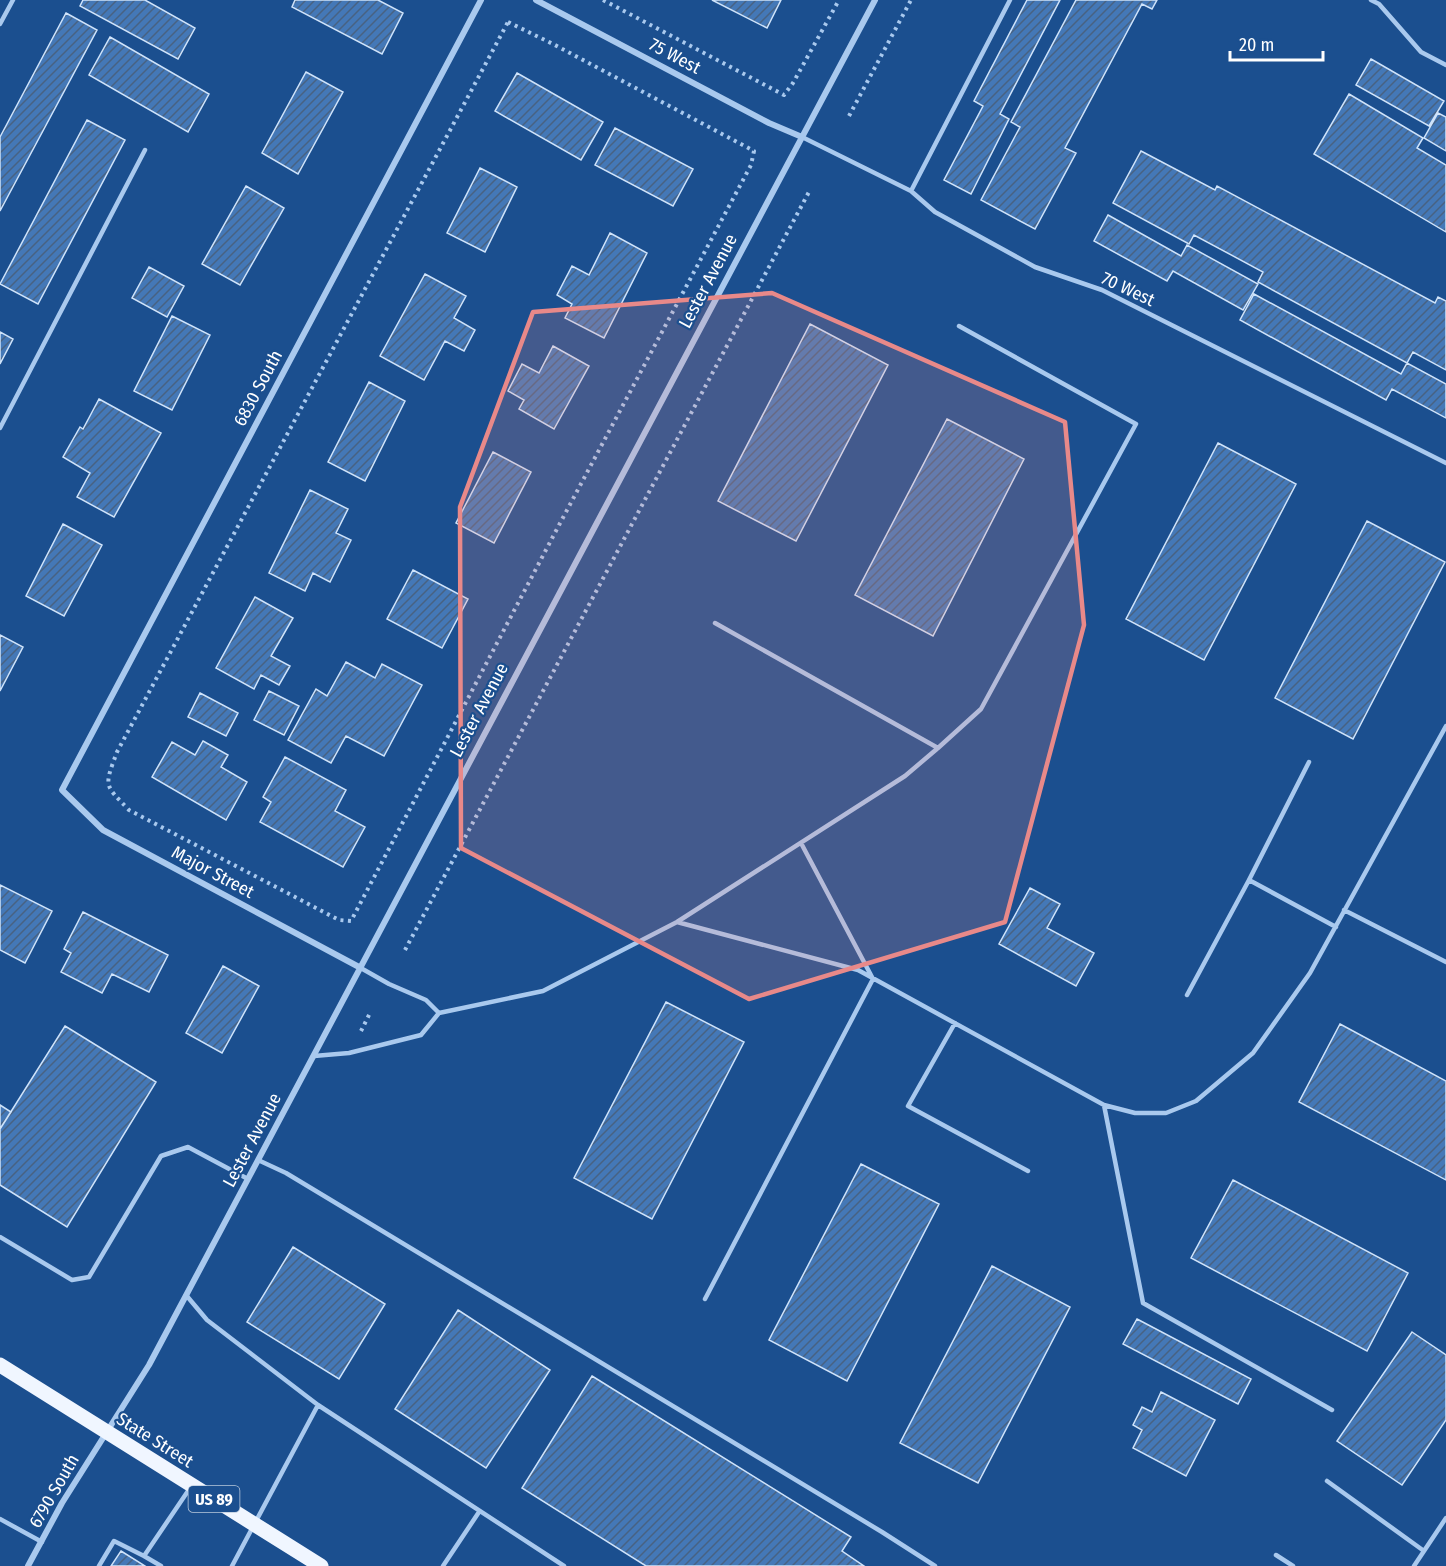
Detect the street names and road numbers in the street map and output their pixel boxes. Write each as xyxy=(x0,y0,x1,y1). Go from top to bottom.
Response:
street label: 75 West xyxy=(645,33,705,79)
street label: Lester Avenue xyxy=(674,230,742,332)
street label: 70 West xyxy=(1098,267,1158,311)
street label: 6830 South xyxy=(229,346,287,430)
street label: Lester Avenue xyxy=(445,659,513,761)
street label: Major Street xyxy=(168,841,258,903)
street label: Lester Avenue xyxy=(218,1089,286,1191)
street label: State Street xyxy=(112,1408,198,1472)
street label: 6790 South xyxy=(24,1450,84,1532)
road number: US 89 xyxy=(188,1486,240,1512)

